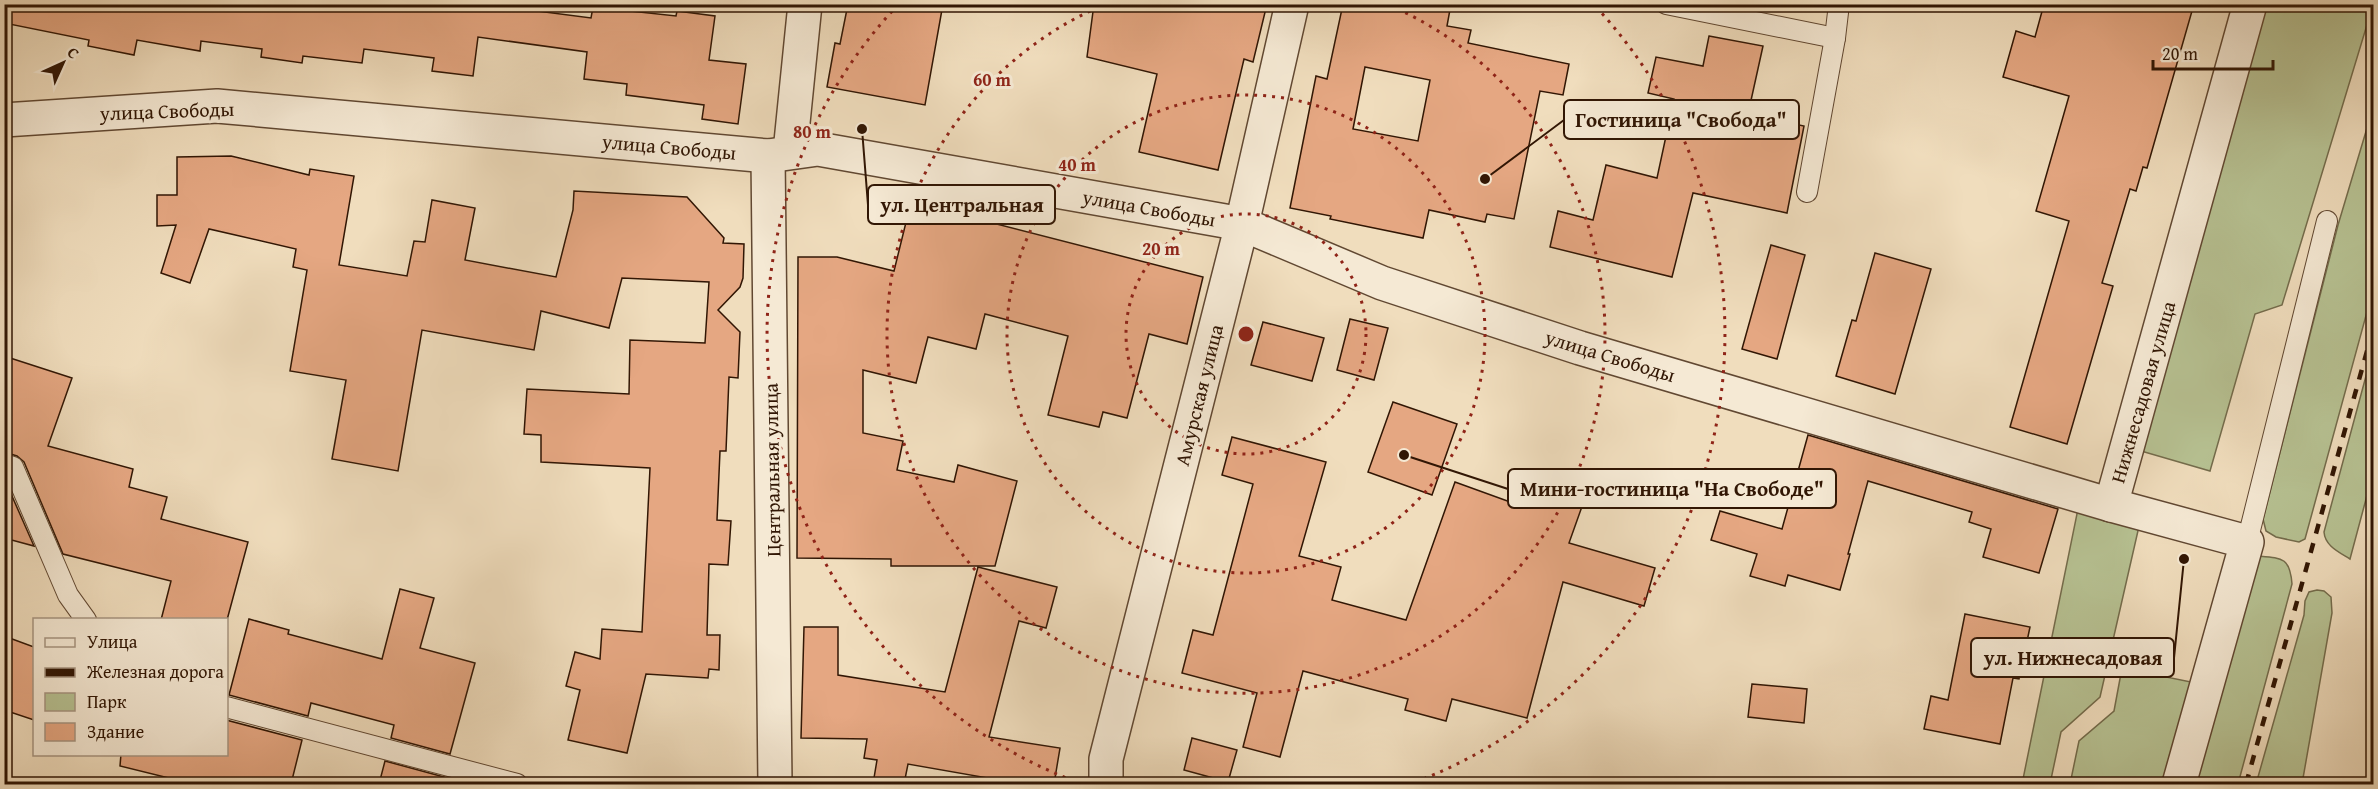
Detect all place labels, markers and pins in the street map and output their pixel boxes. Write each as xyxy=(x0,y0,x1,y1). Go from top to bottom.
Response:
callout: Гостиница "Свобода" xyxy=(1564,100,1799,139)
callout: ул. Центральная xyxy=(868,185,1055,224)
centre of rings xyxy=(1236,324,1256,344)
callout: Мини-гостиница "На Свободе" xyxy=(1508,469,1836,508)
callout: ул. Нижнесадовая xyxy=(1971,638,2174,677)

